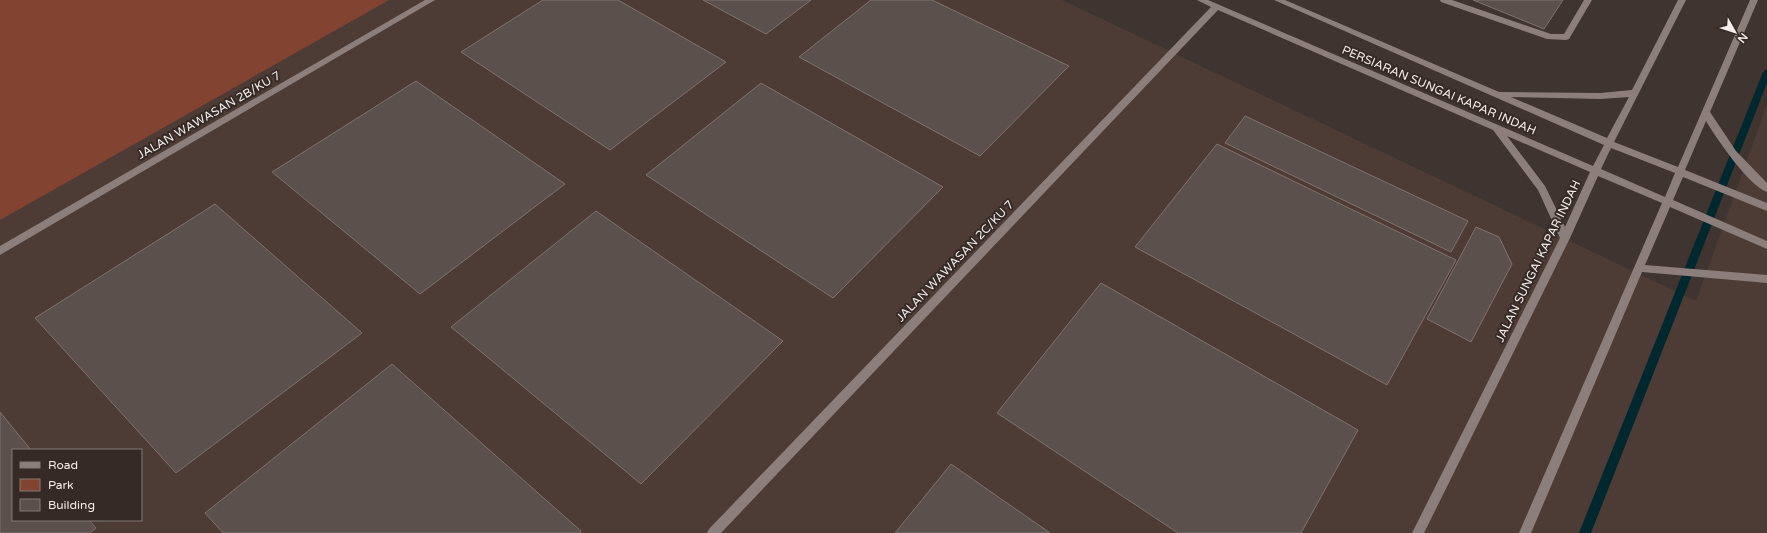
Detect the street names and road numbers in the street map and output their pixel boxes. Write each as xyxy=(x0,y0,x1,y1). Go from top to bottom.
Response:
street label: PERSIARAN SUNGAI KAPAR INDAH xyxy=(1340,43,1538,137)
street label: JALAN WAWASAN 2B/KU 7 xyxy=(135,68,283,162)
street label: JALAN SUNGAI KAPAR INDAH xyxy=(1493,178,1583,344)
street label: JALAN WAWASAN 2C/KU 7 xyxy=(893,197,1017,325)

